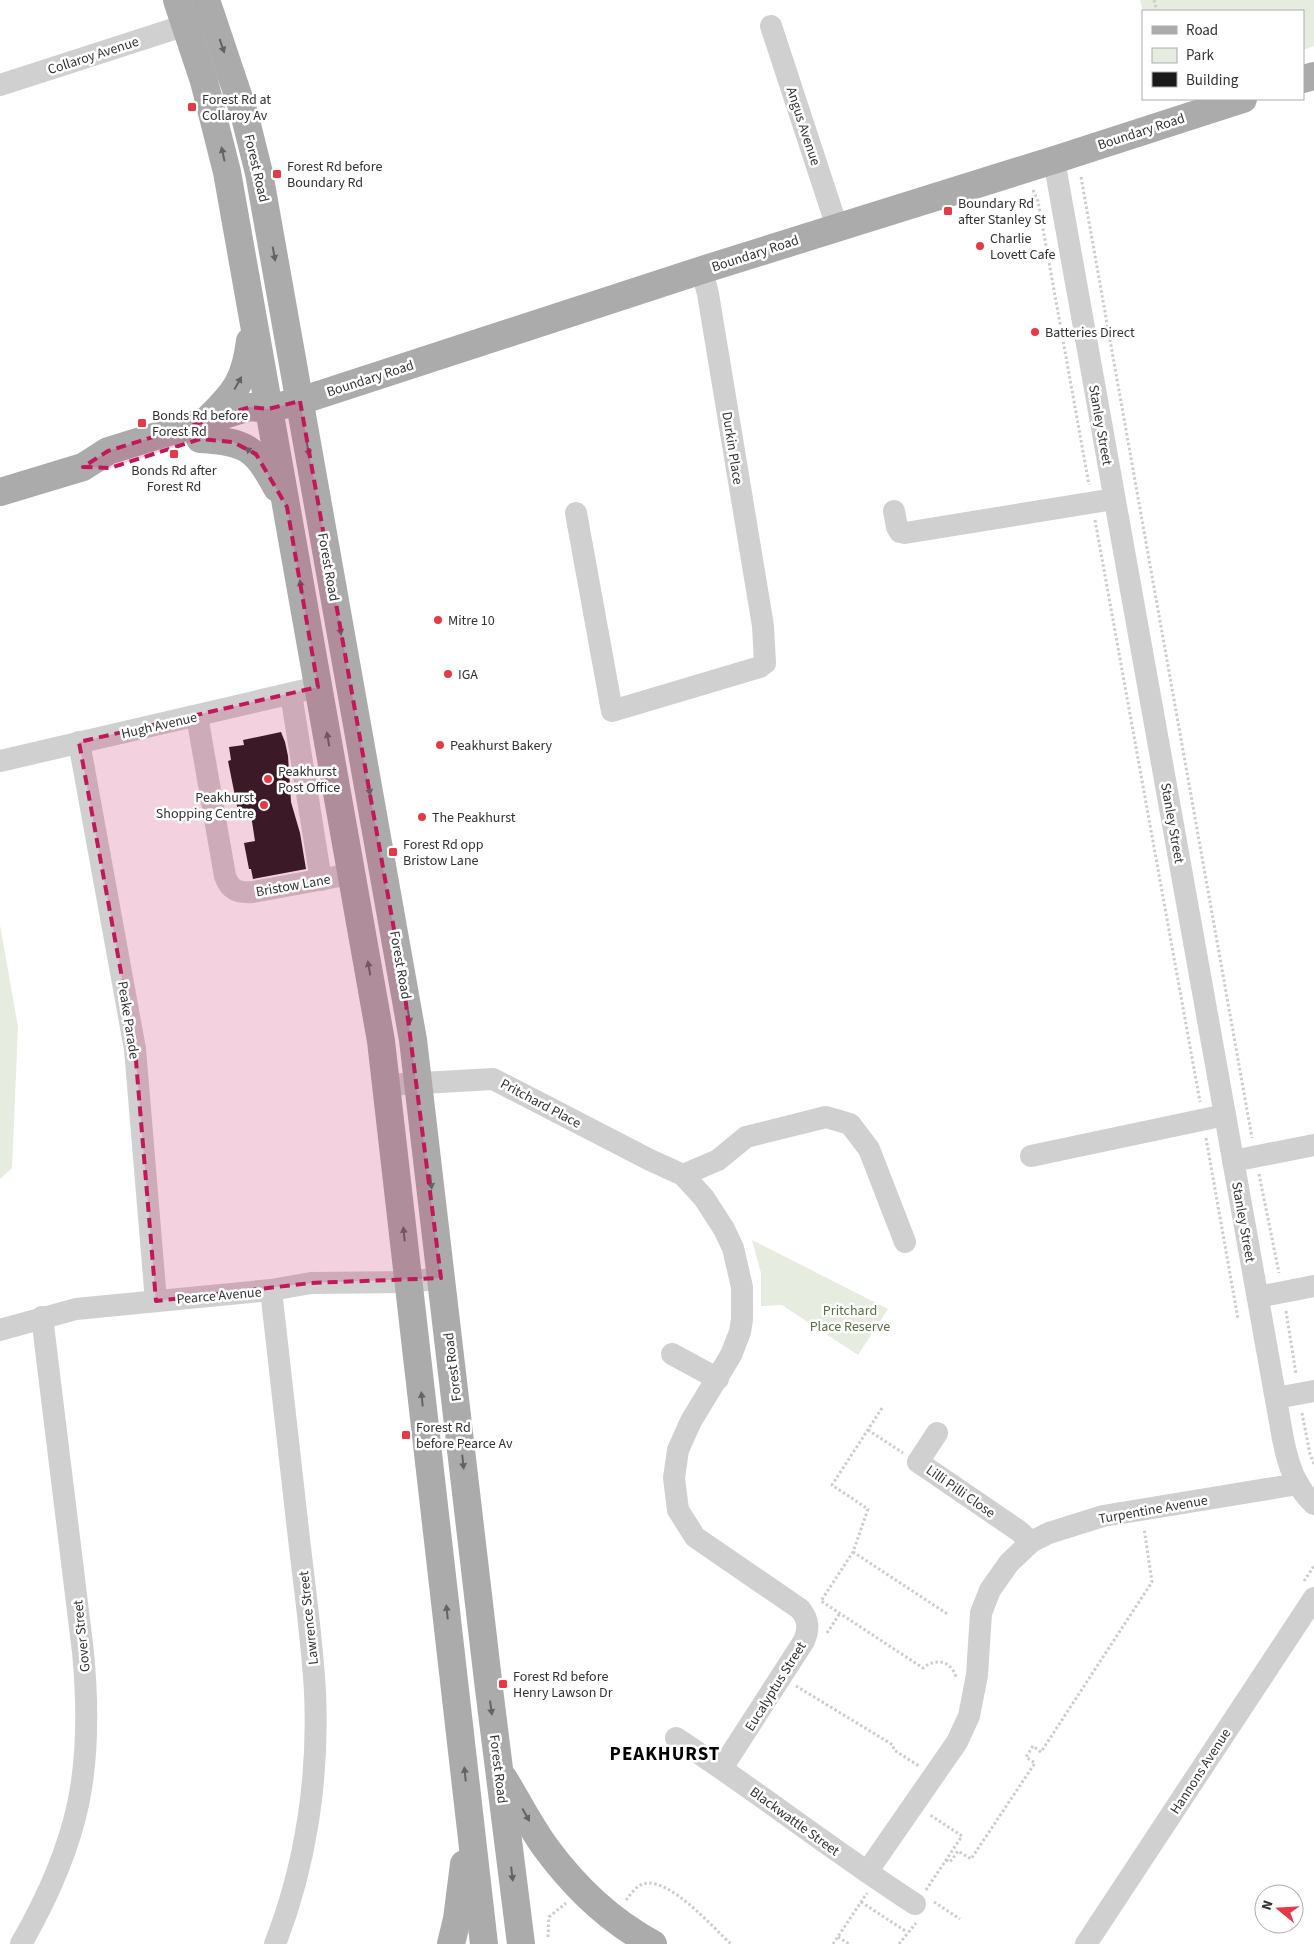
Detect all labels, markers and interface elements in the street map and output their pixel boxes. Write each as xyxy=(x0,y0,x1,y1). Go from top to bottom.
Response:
legend xyxy=(1142,10,1304,100)
text: Road xyxy=(1186,20,1218,41)
street label: Collaroy Avenue xyxy=(45,32,141,80)
one-way arrow xyxy=(219,39,227,54)
text: Park xyxy=(1186,45,1215,66)
text: Building xyxy=(1186,70,1239,91)
street label: Angus Avenue xyxy=(781,84,825,168)
place label: Forest Rd at Collaroy Av xyxy=(202,90,271,126)
marker: Forest Rd at Collaroy Av xyxy=(186,101,198,113)
street label: Boundary Road xyxy=(1095,108,1187,155)
street label: Forest Road xyxy=(239,132,274,204)
one-way arrow xyxy=(219,147,227,162)
place label: Forest Rd before Boundary Rd xyxy=(287,157,382,193)
marker: Forest Rd before Boundary Rd xyxy=(271,168,283,180)
place label: Boundary Rd after Stanley St xyxy=(958,194,1046,230)
marker: Boundary Rd after Stanley St xyxy=(942,205,954,217)
place label: Charlie Lovett Cafe xyxy=(990,229,1055,265)
street label: Boundary Road xyxy=(709,230,801,277)
marker: Charlie Lovett Cafe xyxy=(974,240,986,252)
one-way arrow xyxy=(271,246,279,262)
place label: Batteries Direct xyxy=(1045,323,1135,343)
marker: Batteries Direct xyxy=(1029,326,1041,338)
street label: Boundary Road xyxy=(324,355,416,402)
one-way arrow xyxy=(234,377,243,390)
street label: Stanley Street xyxy=(1083,383,1117,467)
place label: Bonds Rd before Forest Rd xyxy=(152,406,248,442)
street label: Durkin Place xyxy=(716,410,748,486)
marker: Bonds Rd before Forest Rd xyxy=(136,417,148,429)
one-way arrow xyxy=(305,441,313,457)
one-way arrow xyxy=(245,447,258,457)
marker: Bonds Rd after Forest Rd xyxy=(168,448,180,460)
place label: Bonds Rd after Forest Rd xyxy=(131,461,217,497)
street label: Forest Road xyxy=(312,531,344,603)
one-way arrow xyxy=(297,580,305,595)
place label: Mitre 10 xyxy=(448,611,495,631)
marker: Mitre 10 xyxy=(432,614,444,626)
one-way arrow xyxy=(337,621,345,637)
place label: IGA xyxy=(458,665,478,685)
marker: IGA xyxy=(442,668,454,680)
street label: Hugh Avenue xyxy=(119,708,199,744)
one-way arrow xyxy=(323,731,331,747)
place label: Peakhurst Bakery xyxy=(450,736,553,756)
marker: Peakhurst Bakery xyxy=(434,739,446,751)
place label: Peakhurst Post Office xyxy=(278,762,340,798)
marker: Peakhurst Post Office xyxy=(262,773,274,785)
one-way arrow xyxy=(365,780,373,796)
street label: Stanley Street xyxy=(1155,781,1189,865)
place label: Peakhurst Shopping Centre xyxy=(156,788,254,824)
marker: Peakhurst Shopping Centre xyxy=(258,799,270,811)
place label: The Peakhurst xyxy=(432,808,516,828)
marker: The Peakhurst xyxy=(416,811,428,823)
place label: Forest Rd opp Bristow Lane xyxy=(403,835,484,871)
marker: Forest Rd opp Bristow Lane xyxy=(387,846,399,858)
street label: Bristow Lane xyxy=(254,870,332,902)
street label: Forest Road xyxy=(384,929,416,1001)
one-way arrow xyxy=(364,959,372,975)
street label: Peake Parade xyxy=(112,980,144,1061)
one-way arrow xyxy=(406,1009,414,1025)
street label: Pritchard Place xyxy=(497,1074,584,1134)
one-way arrow xyxy=(427,1174,435,1190)
street label: Stanley Street xyxy=(1226,1180,1260,1264)
one-way arrow xyxy=(400,1225,408,1241)
street label: Pearce Avenue xyxy=(176,1282,262,1310)
park label: Pritchard Place Reserve xyxy=(810,1301,890,1337)
street label: Forest Road xyxy=(439,1331,467,1402)
one-way arrow xyxy=(418,1390,426,1406)
place label: Forest Rd before Pearce Av xyxy=(416,1418,513,1454)
marker: Forest Rd before Pearce Av xyxy=(400,1429,412,1441)
one-way arrow xyxy=(459,1454,467,1470)
street label: Lilli Pilli Close xyxy=(922,1461,999,1523)
street label: Turpentine Avenue xyxy=(1097,1491,1209,1529)
street label: Lawrence Street xyxy=(294,1570,324,1666)
street label: Gover Street xyxy=(68,1599,96,1673)
one-way arrow xyxy=(443,1604,451,1620)
street label: Eucalyptus Street xyxy=(740,1638,811,1735)
place label: Forest Rd before Henry Lawson Dr xyxy=(513,1667,613,1703)
marker: Forest Rd before Henry Lawson Dr xyxy=(497,1678,509,1690)
one-way arrow xyxy=(487,1700,495,1716)
street label: Hannons Avenue xyxy=(1166,1725,1236,1818)
street label: Forest Road xyxy=(484,1734,512,1805)
district label: PEAKHURST xyxy=(610,1741,720,1768)
one-way arrow xyxy=(461,1765,469,1781)
street label: Blackwattle Street xyxy=(745,1782,844,1861)
one-way arrow xyxy=(522,1808,530,1822)
one-way arrow xyxy=(508,1867,516,1883)
north arrow xyxy=(1254,1884,1304,1934)
text: N xyxy=(1257,1898,1279,1913)

